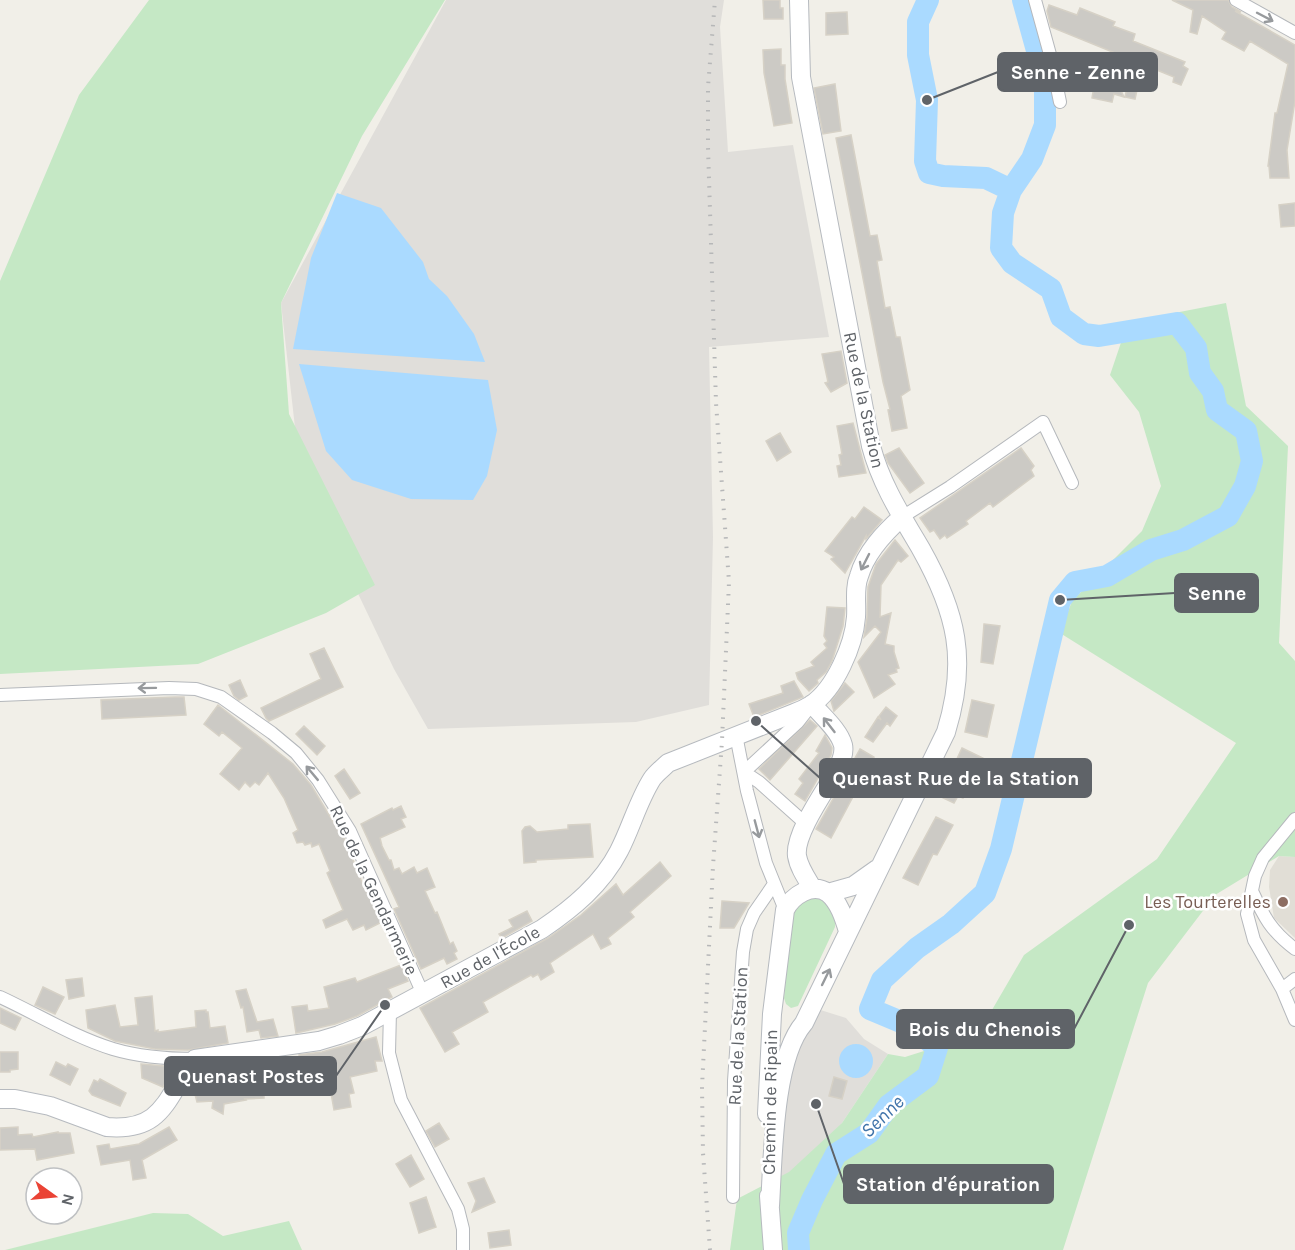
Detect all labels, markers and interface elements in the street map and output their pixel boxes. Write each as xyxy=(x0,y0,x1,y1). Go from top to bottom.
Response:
one-way arrow xyxy=(1256,11,1273,23)
callout: Senne - Zenne xyxy=(998,53,1157,91)
text: Senne - Zenne xyxy=(1010,61,1146,84)
street label: Rue de la Station xyxy=(839,330,889,470)
one-way arrow xyxy=(859,552,871,570)
callout: Senne xyxy=(1175,574,1258,612)
text: Senne xyxy=(1188,582,1246,605)
one-way arrow xyxy=(137,682,157,694)
one-way arrow xyxy=(823,717,836,733)
callout: Quenast Rue de la Station xyxy=(820,759,1091,797)
one-way arrow xyxy=(305,766,319,781)
text: Quenast Rue de la Station xyxy=(833,767,1079,790)
street label: Rue de la Gendarmerie xyxy=(325,802,423,978)
one-way arrow xyxy=(752,819,763,838)
place label: Les Tourterelles xyxy=(1144,891,1271,913)
marker: Les Tourterelles xyxy=(1276,895,1290,909)
street label: Rue de l'École xyxy=(436,920,544,993)
street label: Rue de la Station xyxy=(723,966,753,1106)
one-way arrow xyxy=(821,968,832,986)
callout: Bois du Chenois xyxy=(897,1010,1074,1048)
text: Bois du Chenois xyxy=(909,1018,1061,1041)
street label: Chemin de Ripain xyxy=(758,1029,782,1175)
callout: Quenast Postes xyxy=(165,1057,336,1095)
text: Quenast Postes xyxy=(177,1065,325,1088)
water label: Senne xyxy=(856,1090,909,1142)
callout: Station d'épuration xyxy=(844,1165,1053,1203)
north arrow xyxy=(24,1166,84,1226)
text: Station d'épuration xyxy=(856,1173,1040,1196)
text: N xyxy=(57,1192,79,1208)

